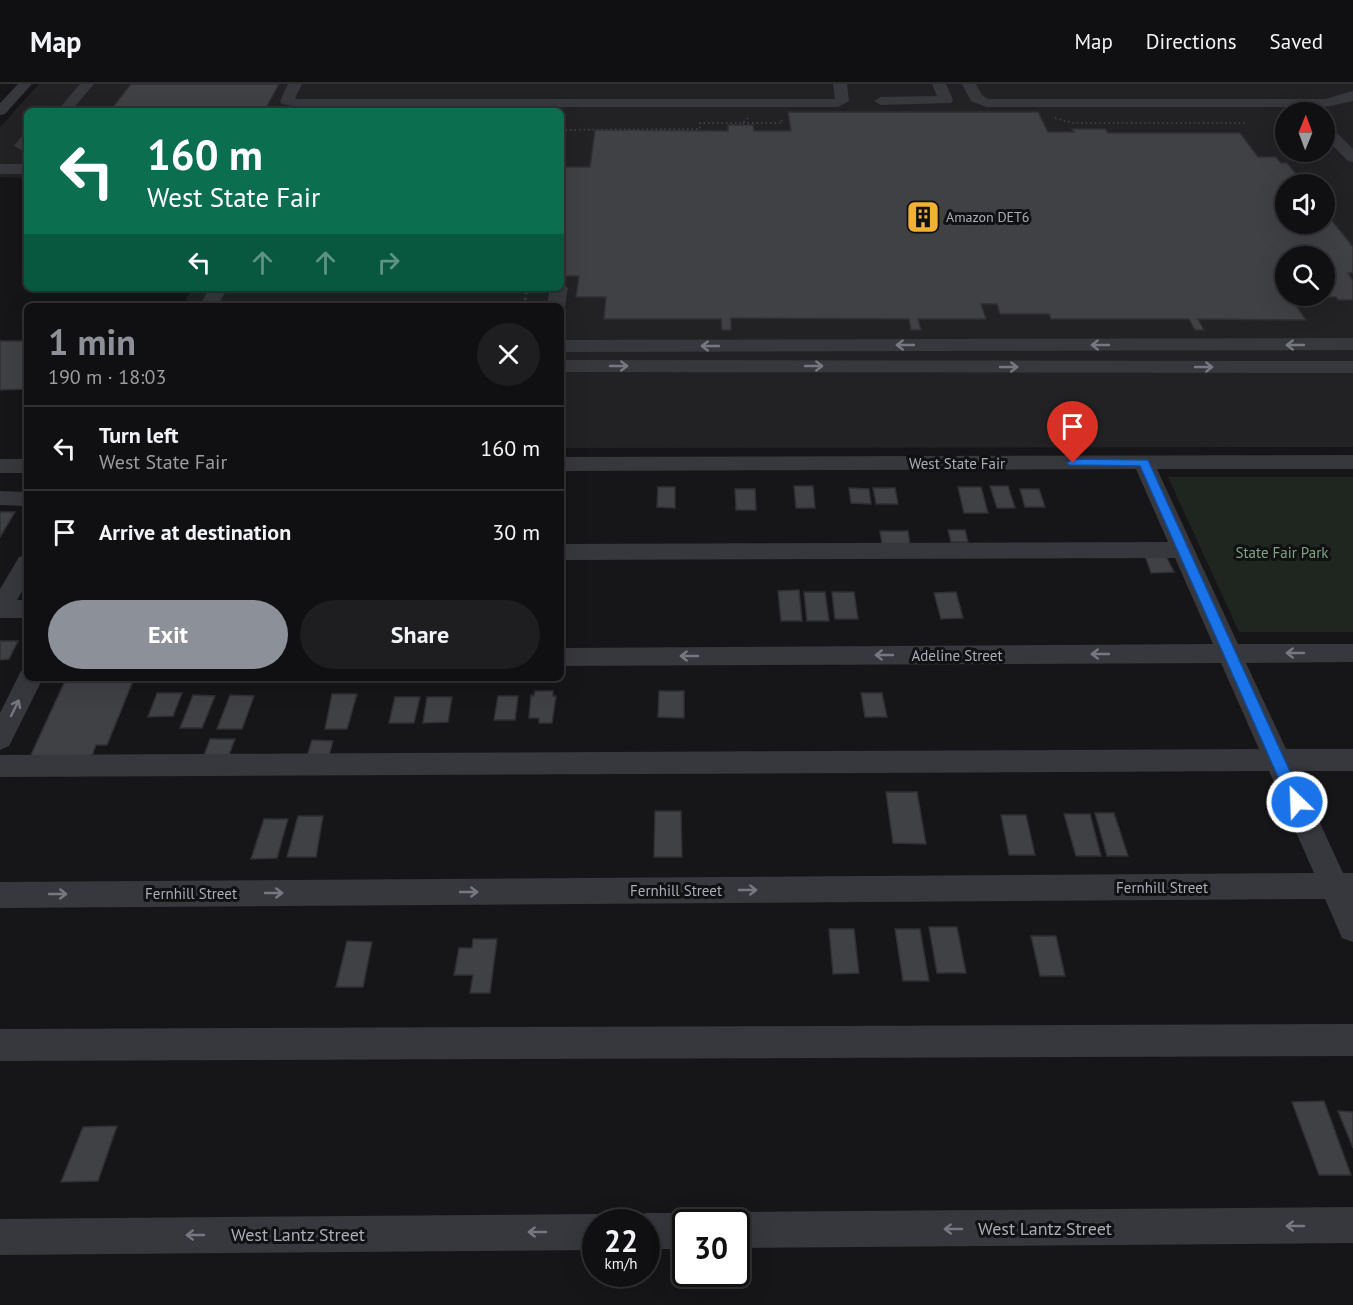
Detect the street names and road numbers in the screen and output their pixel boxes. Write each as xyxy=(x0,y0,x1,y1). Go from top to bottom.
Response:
street label: West State Fair xyxy=(909,454,1005,473)
street label: Adeline Street xyxy=(911,646,1003,665)
street label: Fernhill Street xyxy=(1116,878,1208,897)
street label: Fernhill Street xyxy=(630,881,722,900)
street label: Fernhill Street xyxy=(145,884,237,903)
street label: West Lantz Street xyxy=(978,1217,1112,1240)
street label: West Lantz Street xyxy=(231,1223,365,1246)

